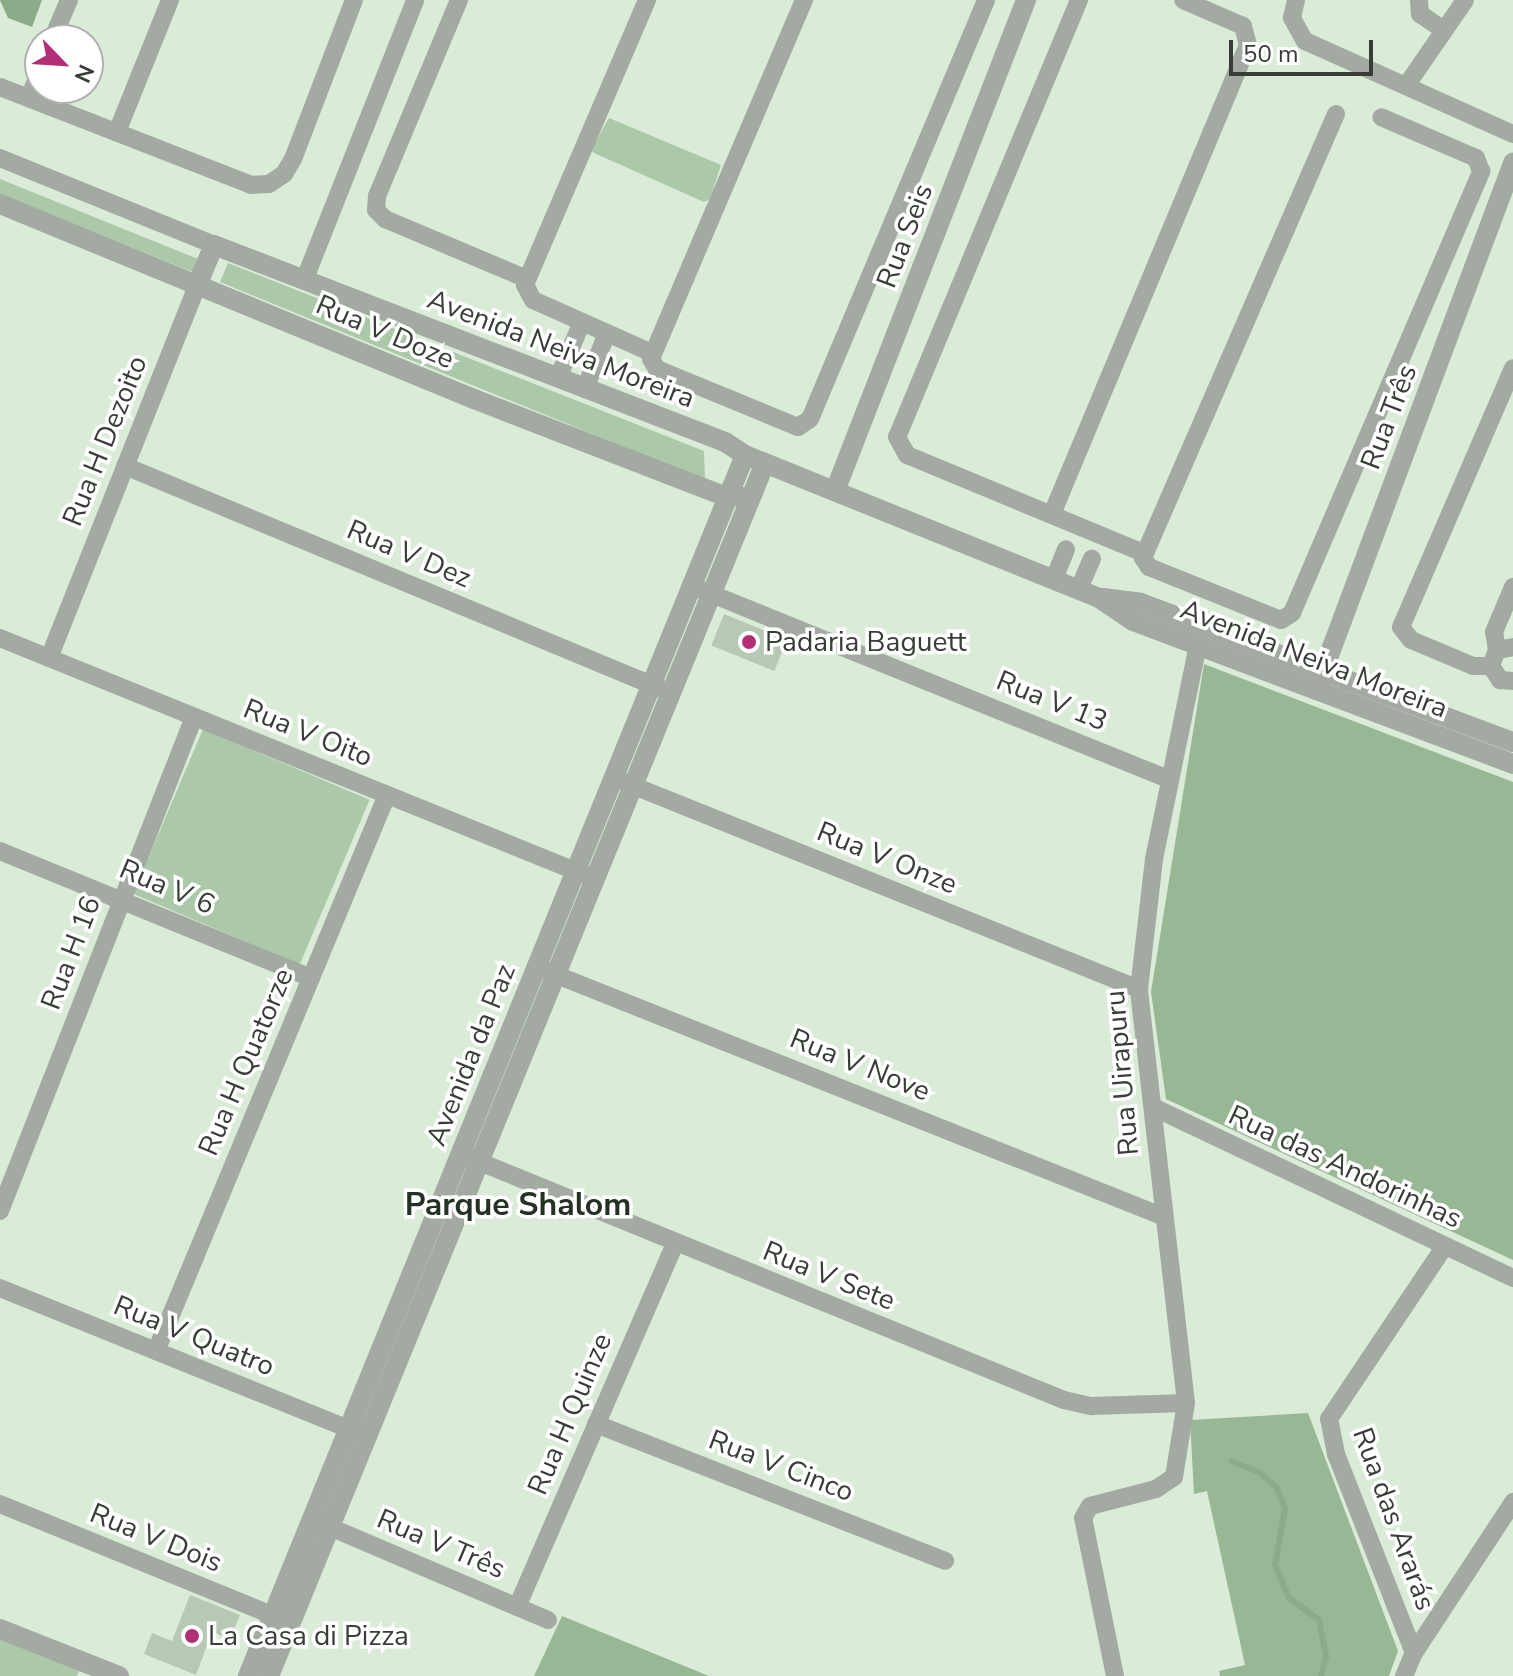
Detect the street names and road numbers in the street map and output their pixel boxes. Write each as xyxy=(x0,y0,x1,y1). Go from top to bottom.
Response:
street label: Rua Seis xyxy=(870,179,940,293)
street label: Avenida Neiva Moreira xyxy=(423,283,699,415)
street label: Rua V Doze xyxy=(311,288,459,376)
street label: Rua H Dezoito xyxy=(56,351,154,531)
street label: Rua Três xyxy=(1354,360,1424,474)
street label: Rua V Dez xyxy=(342,513,476,595)
street label: Avenida Neiva Moreira xyxy=(1176,593,1452,725)
street label: Rua V 13 xyxy=(992,664,1112,738)
street label: Rua V Oito xyxy=(239,692,377,774)
street label: Rua V Onze xyxy=(812,815,962,901)
street label: Rua V 6 xyxy=(115,852,219,922)
street label: Rua H 16 xyxy=(34,892,108,1014)
street label: Avenida da Paz xyxy=(419,959,523,1151)
street label: Rua H Quatorze xyxy=(191,963,301,1161)
street label: Rua Uirapuru xyxy=(1098,989,1146,1157)
street label: Rua V Nove xyxy=(785,1022,935,1108)
street label: Rua das Andorinhas xyxy=(1223,1098,1467,1236)
street label: Rua V Sete xyxy=(758,1234,900,1318)
street label: Rua V Quatro xyxy=(109,1289,279,1383)
street label: Rua H Quinze xyxy=(521,1328,619,1500)
street label: Rua V Cinco xyxy=(704,1423,858,1509)
street label: Rua das Ararás xyxy=(1345,1423,1443,1615)
street label: Rua V Dois xyxy=(85,1496,227,1580)
street label: Rua V Três xyxy=(372,1502,510,1586)

